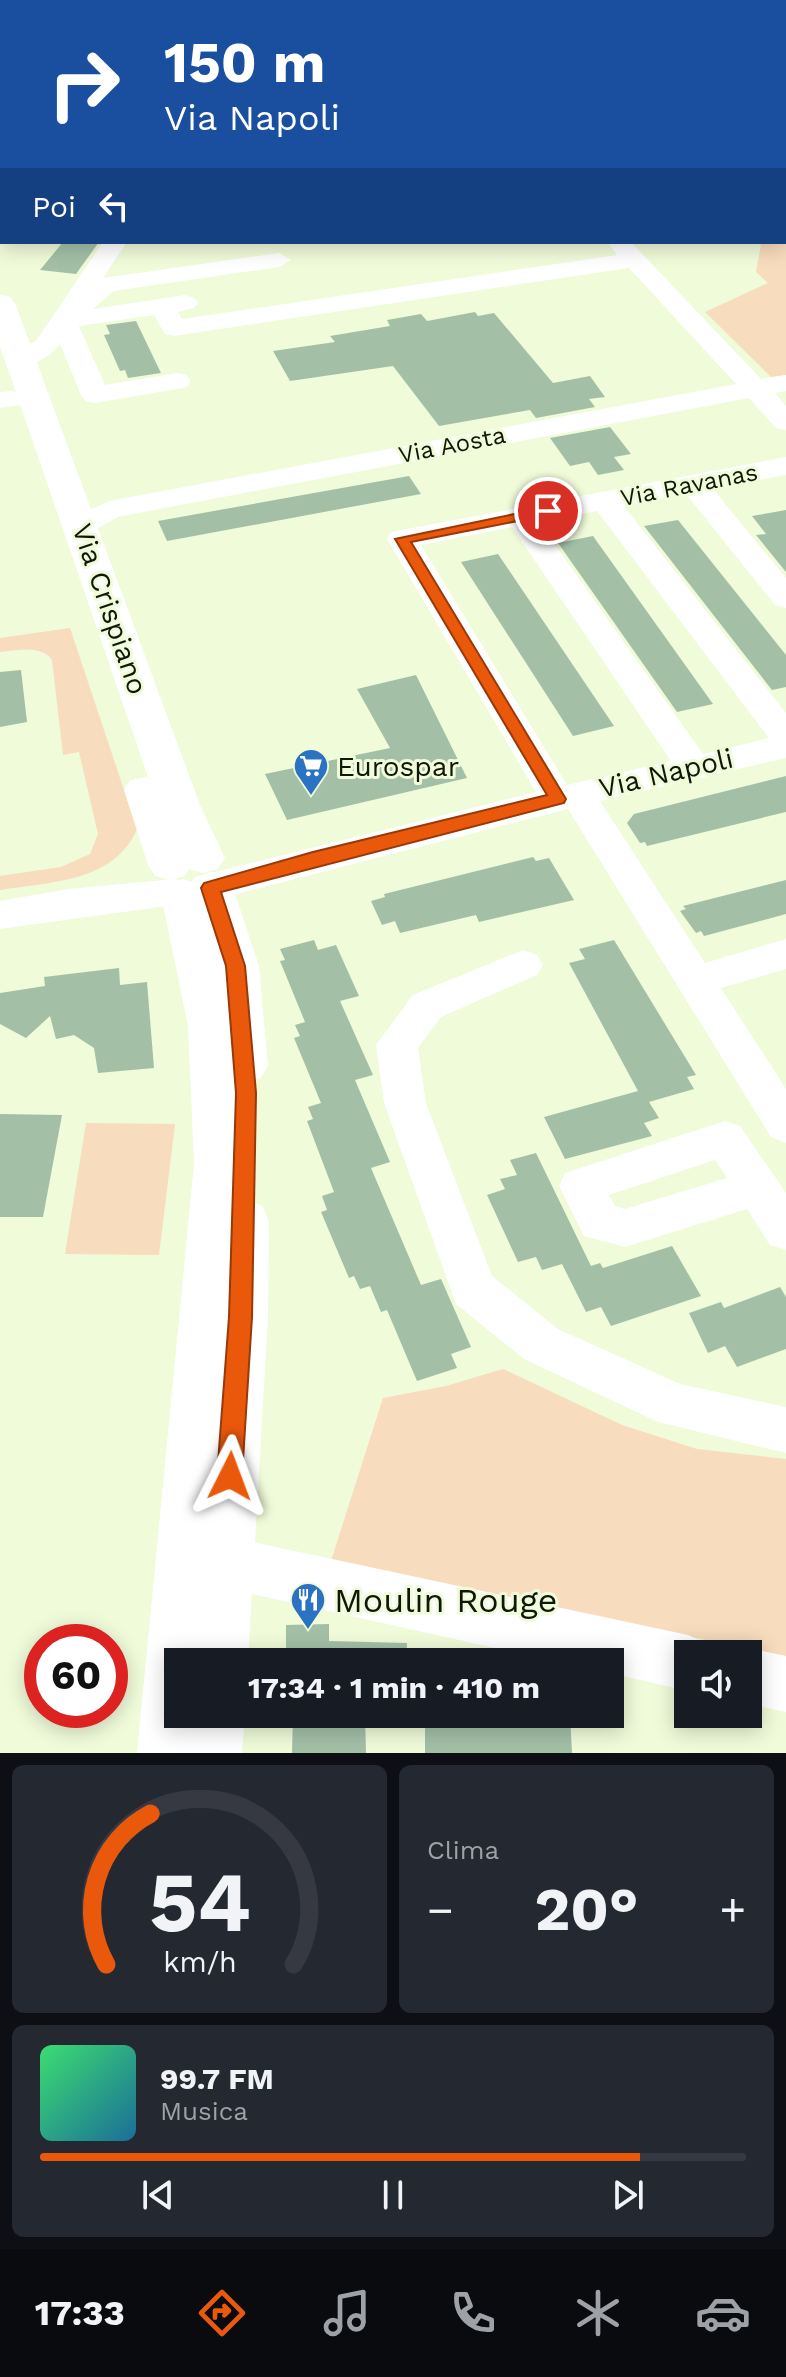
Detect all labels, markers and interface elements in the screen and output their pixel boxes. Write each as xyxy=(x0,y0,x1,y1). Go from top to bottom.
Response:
text: 150 m xyxy=(164,30,326,96)
icon: right xyxy=(32,32,136,136)
text: Via Napoli xyxy=(164,97,340,139)
icon: left xyxy=(92,184,136,228)
text: Poi xyxy=(32,189,76,224)
street label: Via Aosta xyxy=(396,421,508,469)
street label: Via Ravanas xyxy=(618,458,760,512)
pin xyxy=(514,477,582,545)
icon: arrive xyxy=(526,489,570,533)
street label: Via Crispiano xyxy=(65,519,155,699)
street label: Via Napoli xyxy=(596,742,736,804)
supermarket icon: Eurospar xyxy=(292,747,330,797)
place label: Eurospar xyxy=(337,750,459,783)
position arrow xyxy=(188,1434,272,1518)
place label: Moulin Rouge xyxy=(334,1580,557,1620)
restaurant icon: Moulin Rouge xyxy=(289,1581,327,1631)
speed limit sign: 60 xyxy=(24,1624,128,1728)
map controls xyxy=(674,1640,762,1728)
button: sound xyxy=(674,1640,762,1728)
text: 17:34 · 1 min · 410 m xyxy=(248,1670,540,1705)
text: Clima xyxy=(427,1835,499,1865)
text: 54 xyxy=(148,1854,251,1951)
text: 20° xyxy=(534,1874,639,1945)
text: − xyxy=(427,1884,454,1936)
text: + xyxy=(719,1884,746,1936)
text: km/h xyxy=(163,1945,236,1979)
text: 99.7 FM xyxy=(160,2061,274,2096)
text: Musica xyxy=(160,2096,248,2126)
icon: previous xyxy=(136,2173,180,2217)
icon: pause xyxy=(371,2173,415,2217)
icon: next xyxy=(606,2173,650,2217)
icon: directions xyxy=(194,2285,250,2341)
icon: music xyxy=(319,2285,375,2341)
icon: phone xyxy=(445,2285,501,2341)
icon: climate xyxy=(570,2285,626,2341)
icon: car xyxy=(695,2285,751,2341)
text: 17:33 xyxy=(35,2292,125,2334)

